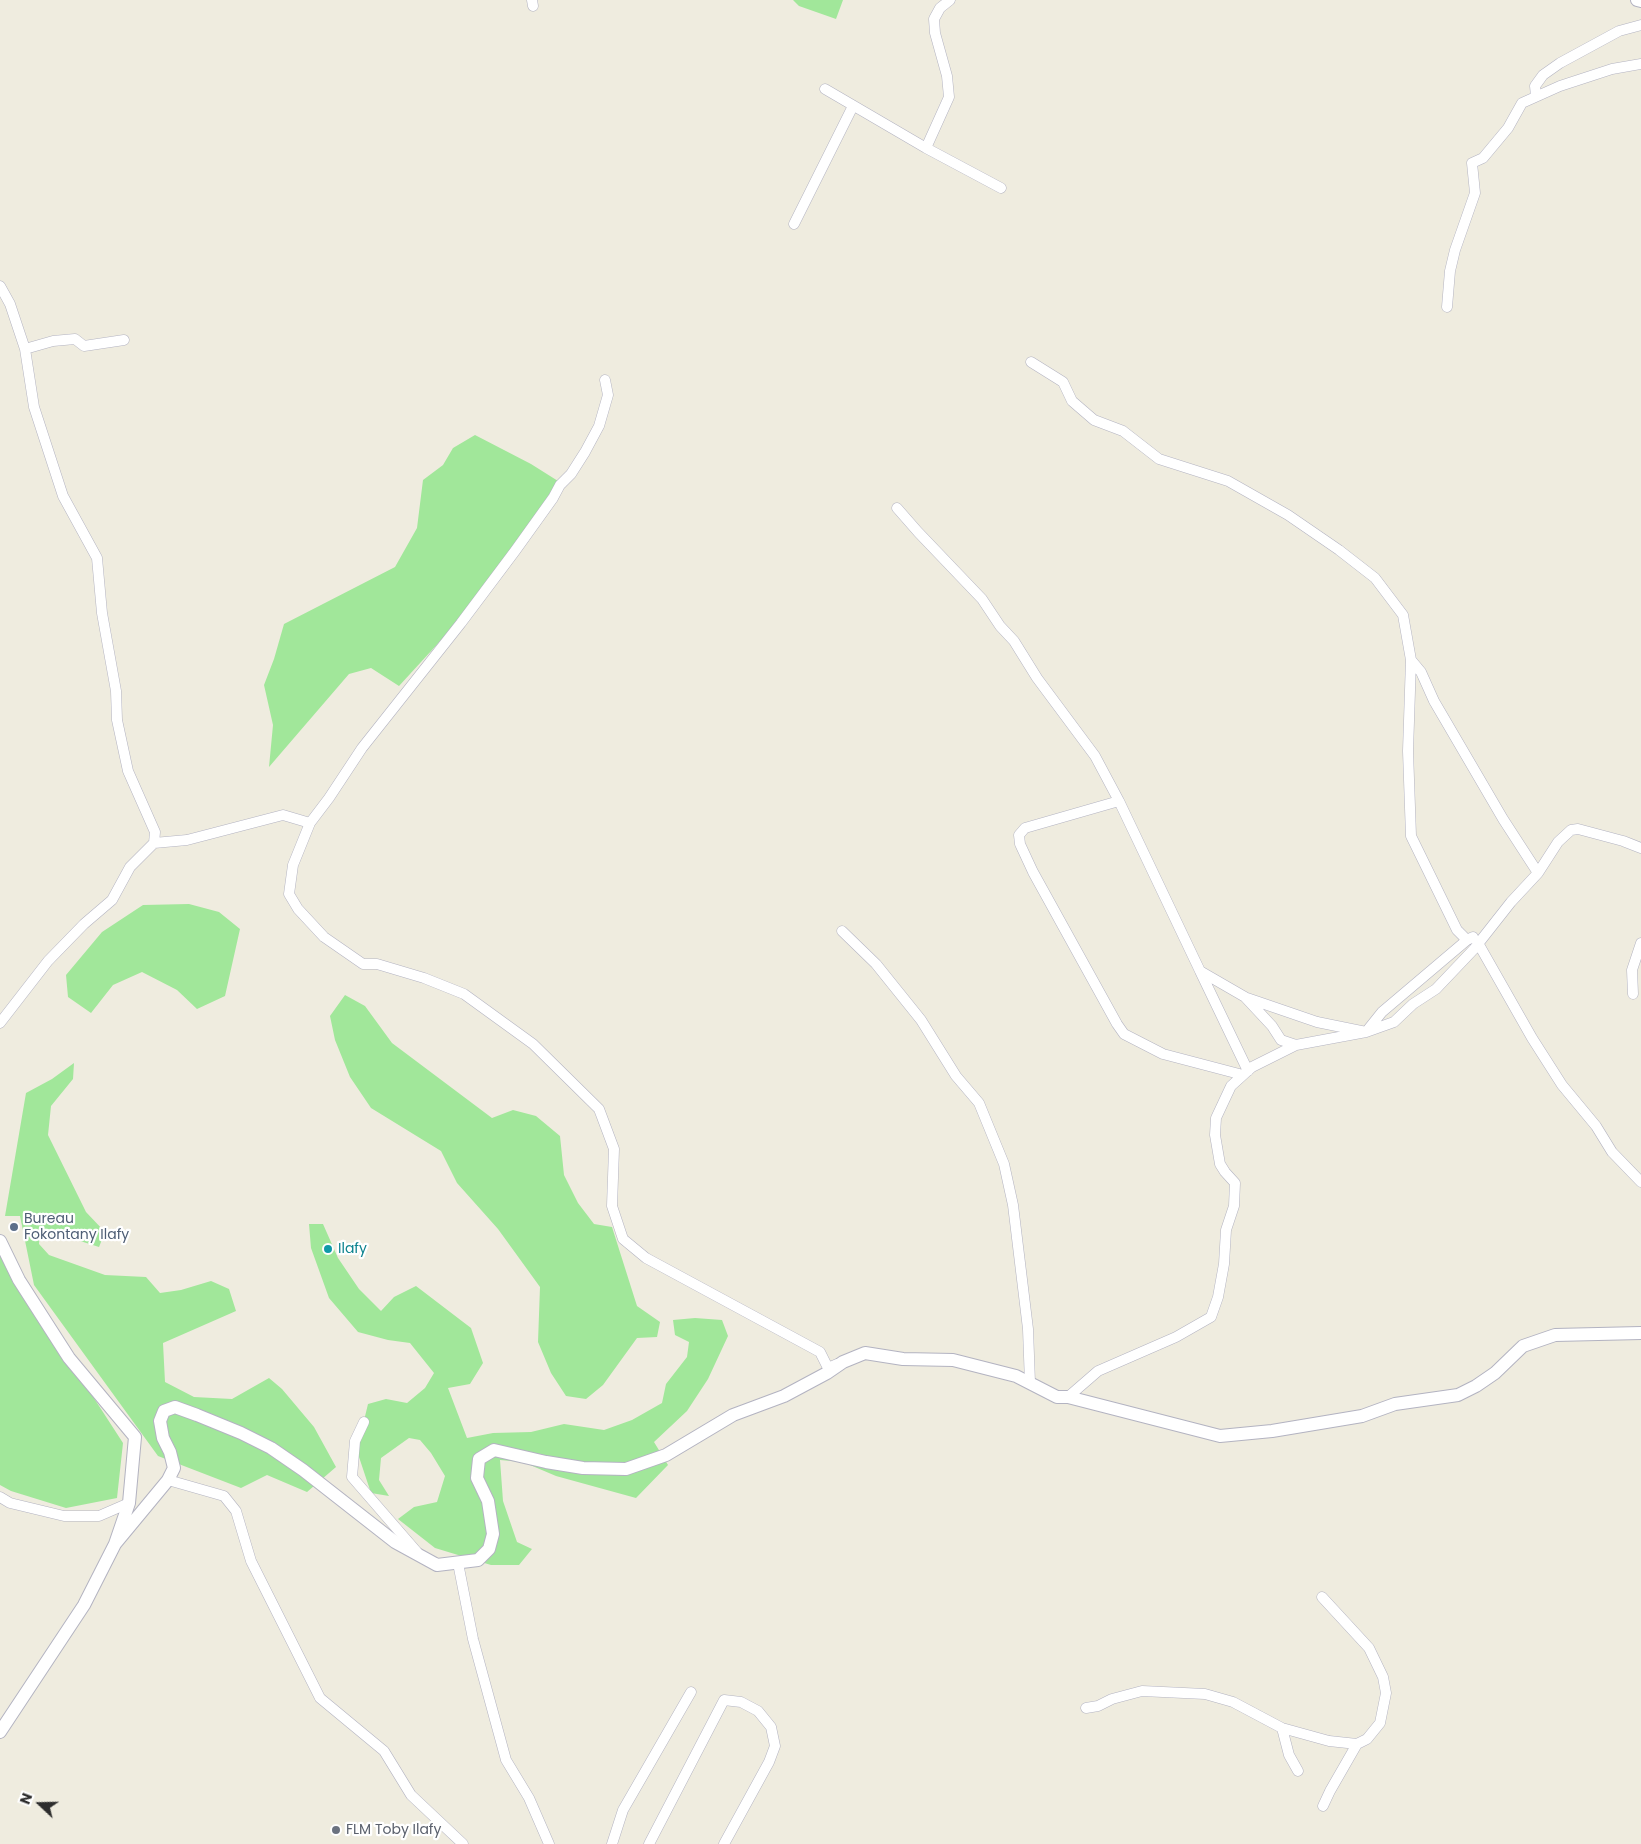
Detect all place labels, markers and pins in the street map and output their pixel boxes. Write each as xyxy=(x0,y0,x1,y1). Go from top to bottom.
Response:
place label: Bureau Fokontany Ilafy xyxy=(24,1211,129,1244)
marker: Bureau Fokontany Ilafy xyxy=(8,1221,20,1233)
place label: Ilafy xyxy=(338,1241,367,1257)
marker: Ilafy xyxy=(322,1243,334,1255)
place label: FLM Toby Ilafy xyxy=(346,1822,441,1838)
marker: FLM Toby Ilafy xyxy=(330,1824,342,1836)

